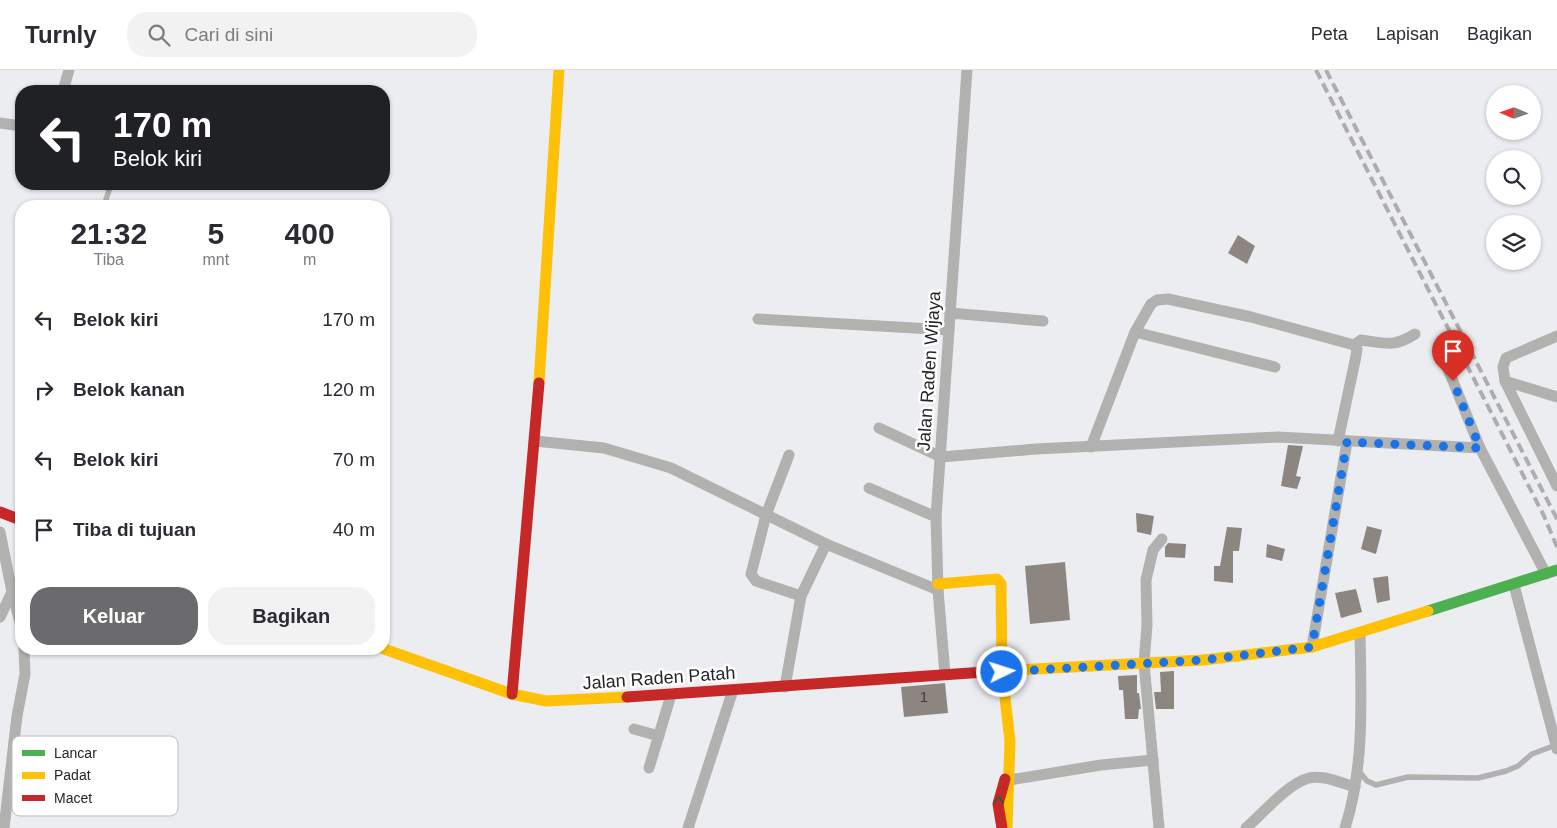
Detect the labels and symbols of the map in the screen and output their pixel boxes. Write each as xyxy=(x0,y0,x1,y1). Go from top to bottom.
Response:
north arrow xyxy=(1486,85,1541,140)
street label: Jalan Raden Wijaya xyxy=(913,289,945,452)
pin xyxy=(1432,330,1474,381)
position arrow xyxy=(975,645,1027,697)
street label: Jalan Raden Patah xyxy=(582,663,736,693)
house number: 1 xyxy=(920,688,928,705)
legend xyxy=(12,736,178,816)
text: Lancar xyxy=(54,745,97,761)
text: Padat xyxy=(54,767,91,783)
text: Macet xyxy=(54,790,92,806)
one-way arrow xyxy=(993,796,1003,805)

